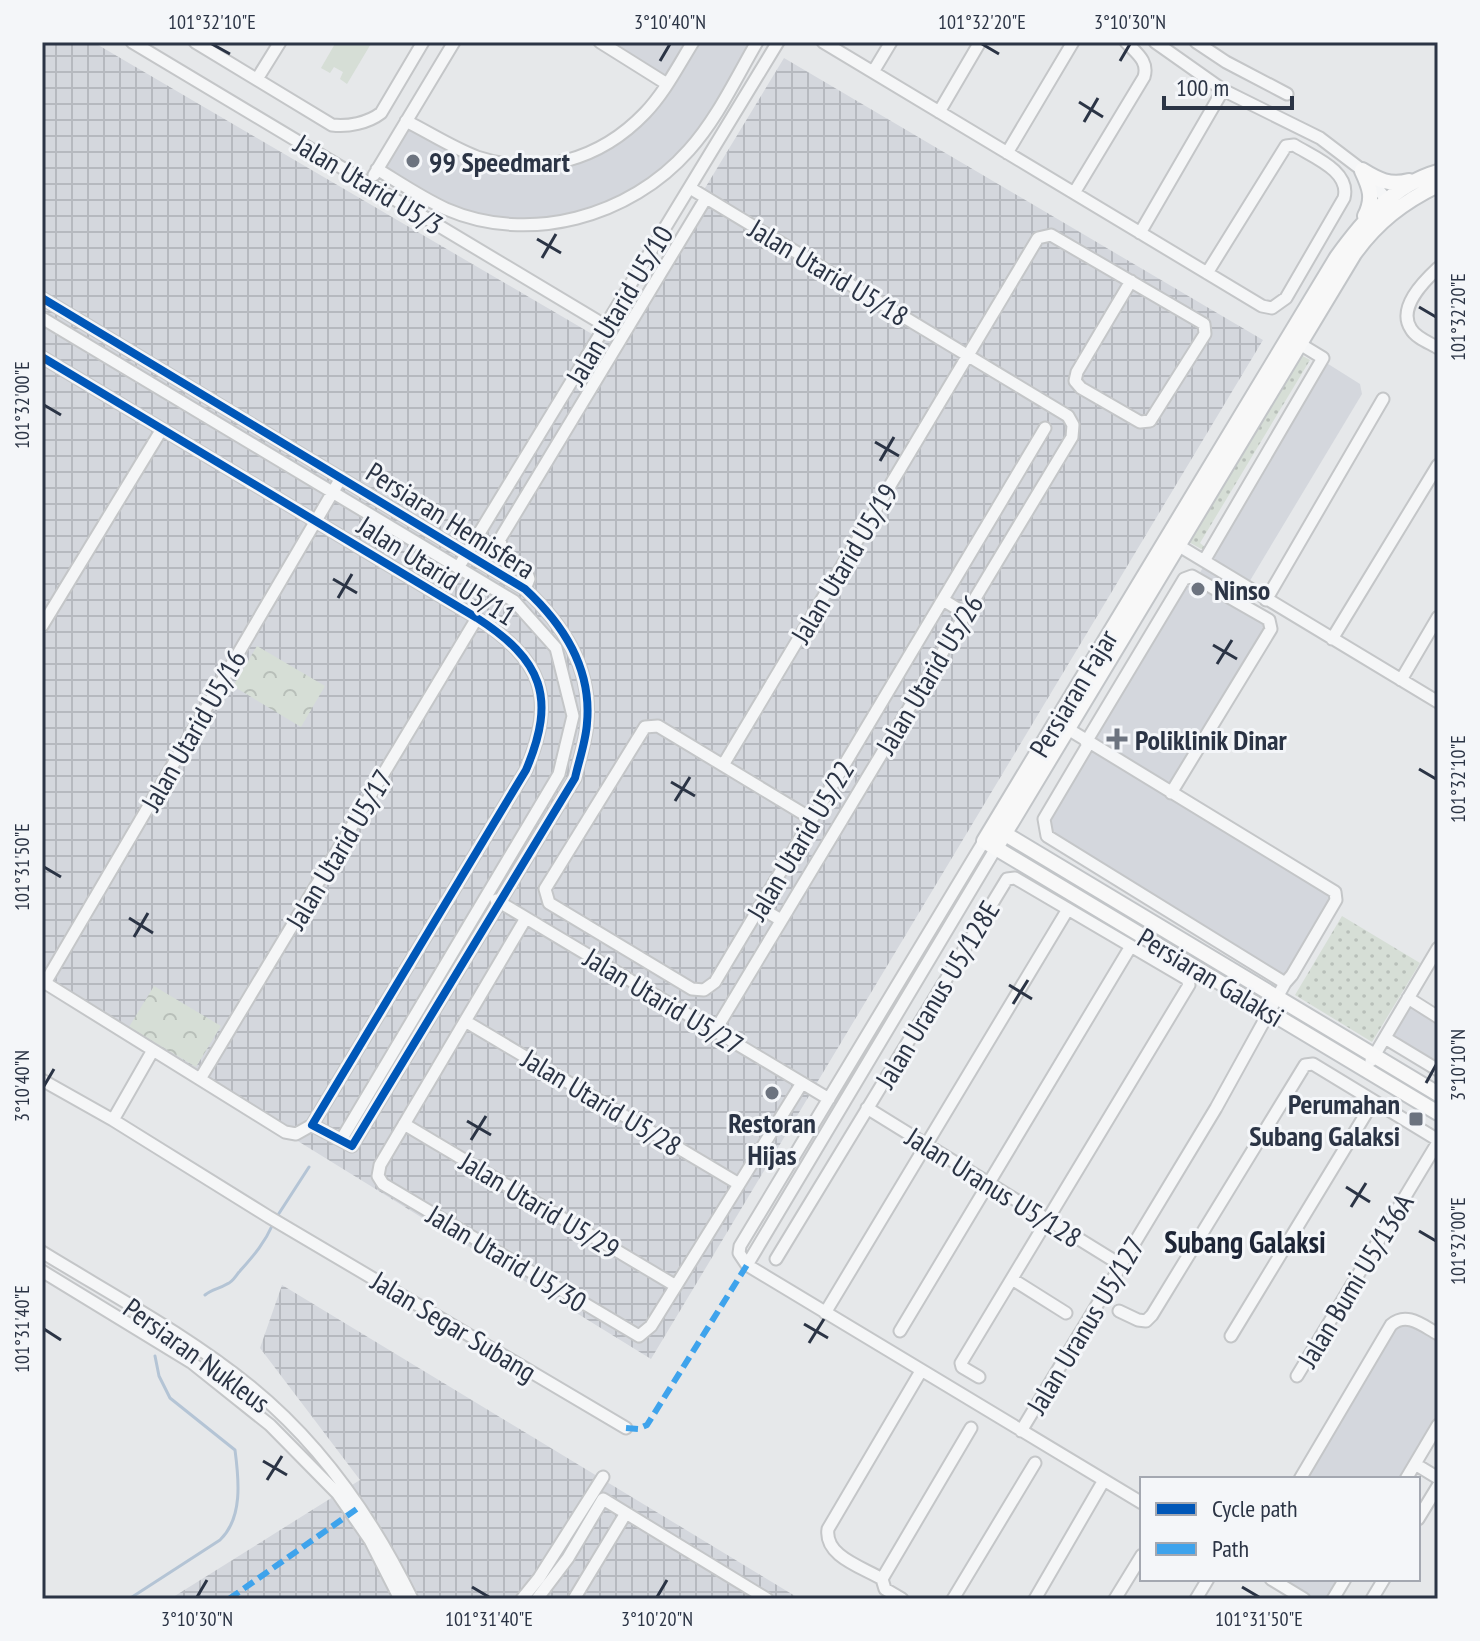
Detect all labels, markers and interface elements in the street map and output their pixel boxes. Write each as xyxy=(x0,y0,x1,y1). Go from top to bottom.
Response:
text: 101°32'10"E xyxy=(168,9,256,35)
text: 3°10'40"N xyxy=(634,9,706,35)
text: 101°32'20"E xyxy=(938,9,1026,35)
text: 3°10'30"N xyxy=(1094,9,1166,35)
scale bar xyxy=(1164,60,1292,110)
text: 100 m xyxy=(1176,72,1229,103)
street label: Jalan Utarid U5/3 xyxy=(287,125,450,243)
place label: 99 Speedmart xyxy=(429,143,570,180)
marker: 99 Speedmart xyxy=(404,152,422,170)
street label: Jalan Utarid U5/18 xyxy=(742,209,916,334)
street label: Jalan Utarid U5/10 xyxy=(556,218,681,392)
text: 101°32'20"E xyxy=(1445,273,1471,361)
text: 101°32'00"E xyxy=(9,361,35,449)
street label: Persiaran Hemisfera xyxy=(360,453,542,587)
street label: Jalan Utarid U5/19 xyxy=(781,476,906,650)
street label: Jalan Utarid U5/11 xyxy=(350,506,523,633)
place label: Ninso xyxy=(1214,571,1270,608)
marker: Ninso xyxy=(1189,580,1207,598)
street label: Jalan Utarid U5/26 xyxy=(866,587,991,761)
street label: Persiaran Fajar xyxy=(1020,622,1126,764)
street label: Jalan Utarid U5/16 xyxy=(132,643,254,818)
place label: Poliklinik Dinar xyxy=(1135,721,1288,758)
marker: Poliklinik Dinar xyxy=(1106,728,1128,750)
text: 101°32'10"E xyxy=(1445,735,1471,823)
street label: Jalan Utarid U5/22 xyxy=(737,753,862,927)
street label: Jalan Utarid U5/17 xyxy=(276,762,401,936)
text: 101°31'50"E xyxy=(9,823,35,911)
street label: Jalan Uranus U5/128E xyxy=(866,893,1008,1095)
street label: Persiaran Galaksi xyxy=(1131,919,1291,1035)
street label: Jalan Utarid U5/27 xyxy=(577,938,751,1063)
text: 3°10'10"N xyxy=(1445,1029,1471,1101)
street label: Jalan Utarid U5/28 xyxy=(515,1039,689,1164)
text: 3°10'40"N xyxy=(9,1050,35,1122)
marker: Restoran Hijas xyxy=(763,1084,781,1102)
place label: Perumahan Subang Galaksi xyxy=(1249,1085,1400,1154)
place label: Restoran Hijas xyxy=(728,1104,816,1173)
marker: Perumahan Subang Galaksi xyxy=(1407,1110,1425,1128)
street label: Jalan Uranus U5/128 xyxy=(898,1118,1089,1256)
street label: Jalan Utarid U5/29 xyxy=(453,1142,627,1267)
street label: Jalan Bumi U5/136A xyxy=(1288,1186,1422,1374)
street label: Jalan Utarid U5/30 xyxy=(420,1195,594,1320)
text: 101°32'00"E xyxy=(1445,1197,1471,1285)
district label: Subang Galaksi xyxy=(1164,1222,1326,1261)
street label: Jalan Uranus U5/127 xyxy=(1017,1230,1152,1421)
street label: Jalan Segar Subang xyxy=(364,1262,543,1390)
text: 101°31'40"E xyxy=(9,1285,35,1373)
street label: Persiaran Nukleus xyxy=(116,1289,278,1421)
legend xyxy=(1140,1477,1420,1581)
text: Cycle path xyxy=(1212,1493,1298,1524)
text: Path xyxy=(1212,1533,1249,1564)
text: 3°10'30"N xyxy=(161,1606,233,1632)
text: 101°31'40"E xyxy=(445,1606,533,1632)
text: 3°10'20"N xyxy=(621,1606,693,1632)
text: 101°31'50"E xyxy=(1215,1606,1303,1632)

